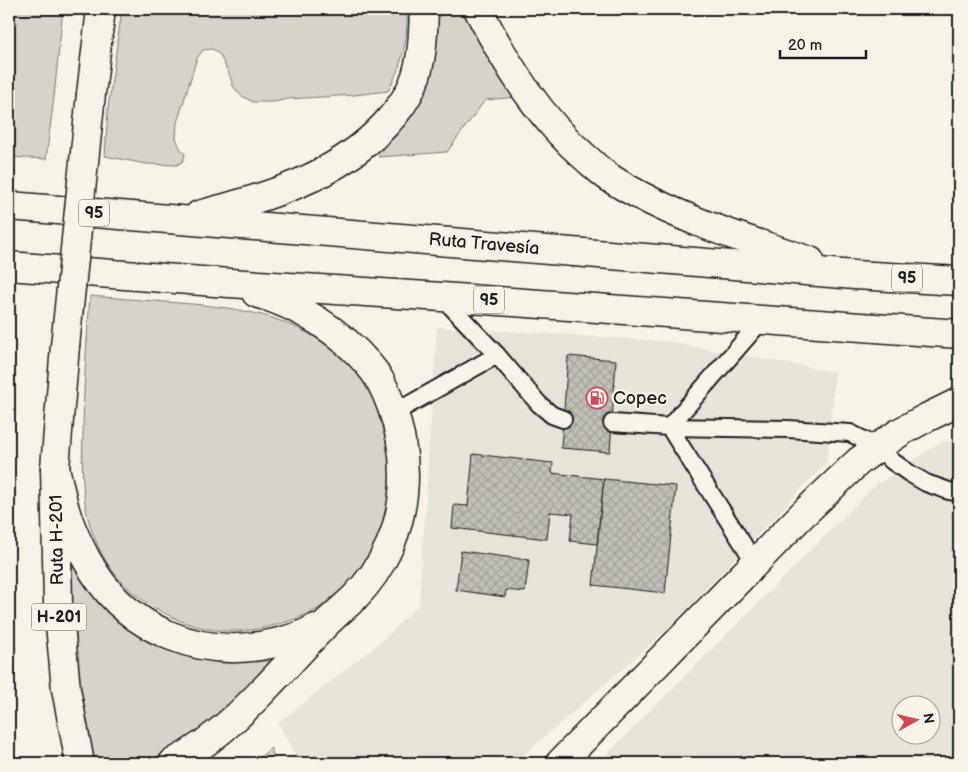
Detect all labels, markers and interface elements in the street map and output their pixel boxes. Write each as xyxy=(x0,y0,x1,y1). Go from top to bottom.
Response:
scale bar xyxy=(780,28,867,60)
text: 20 m xyxy=(788,36,822,55)
road number: 95 xyxy=(79,200,109,227)
street label: Ruta Travesía xyxy=(428,229,540,259)
road number: 95 xyxy=(892,264,922,292)
road number: 95 xyxy=(474,286,504,314)
fuel station icon: Copec xyxy=(585,386,609,410)
place label: Copec xyxy=(613,388,667,409)
street label: Ruta H-201 xyxy=(46,494,68,586)
road number: H-201 xyxy=(32,604,86,630)
north arrow xyxy=(890,694,940,744)
text: N xyxy=(919,712,938,725)

